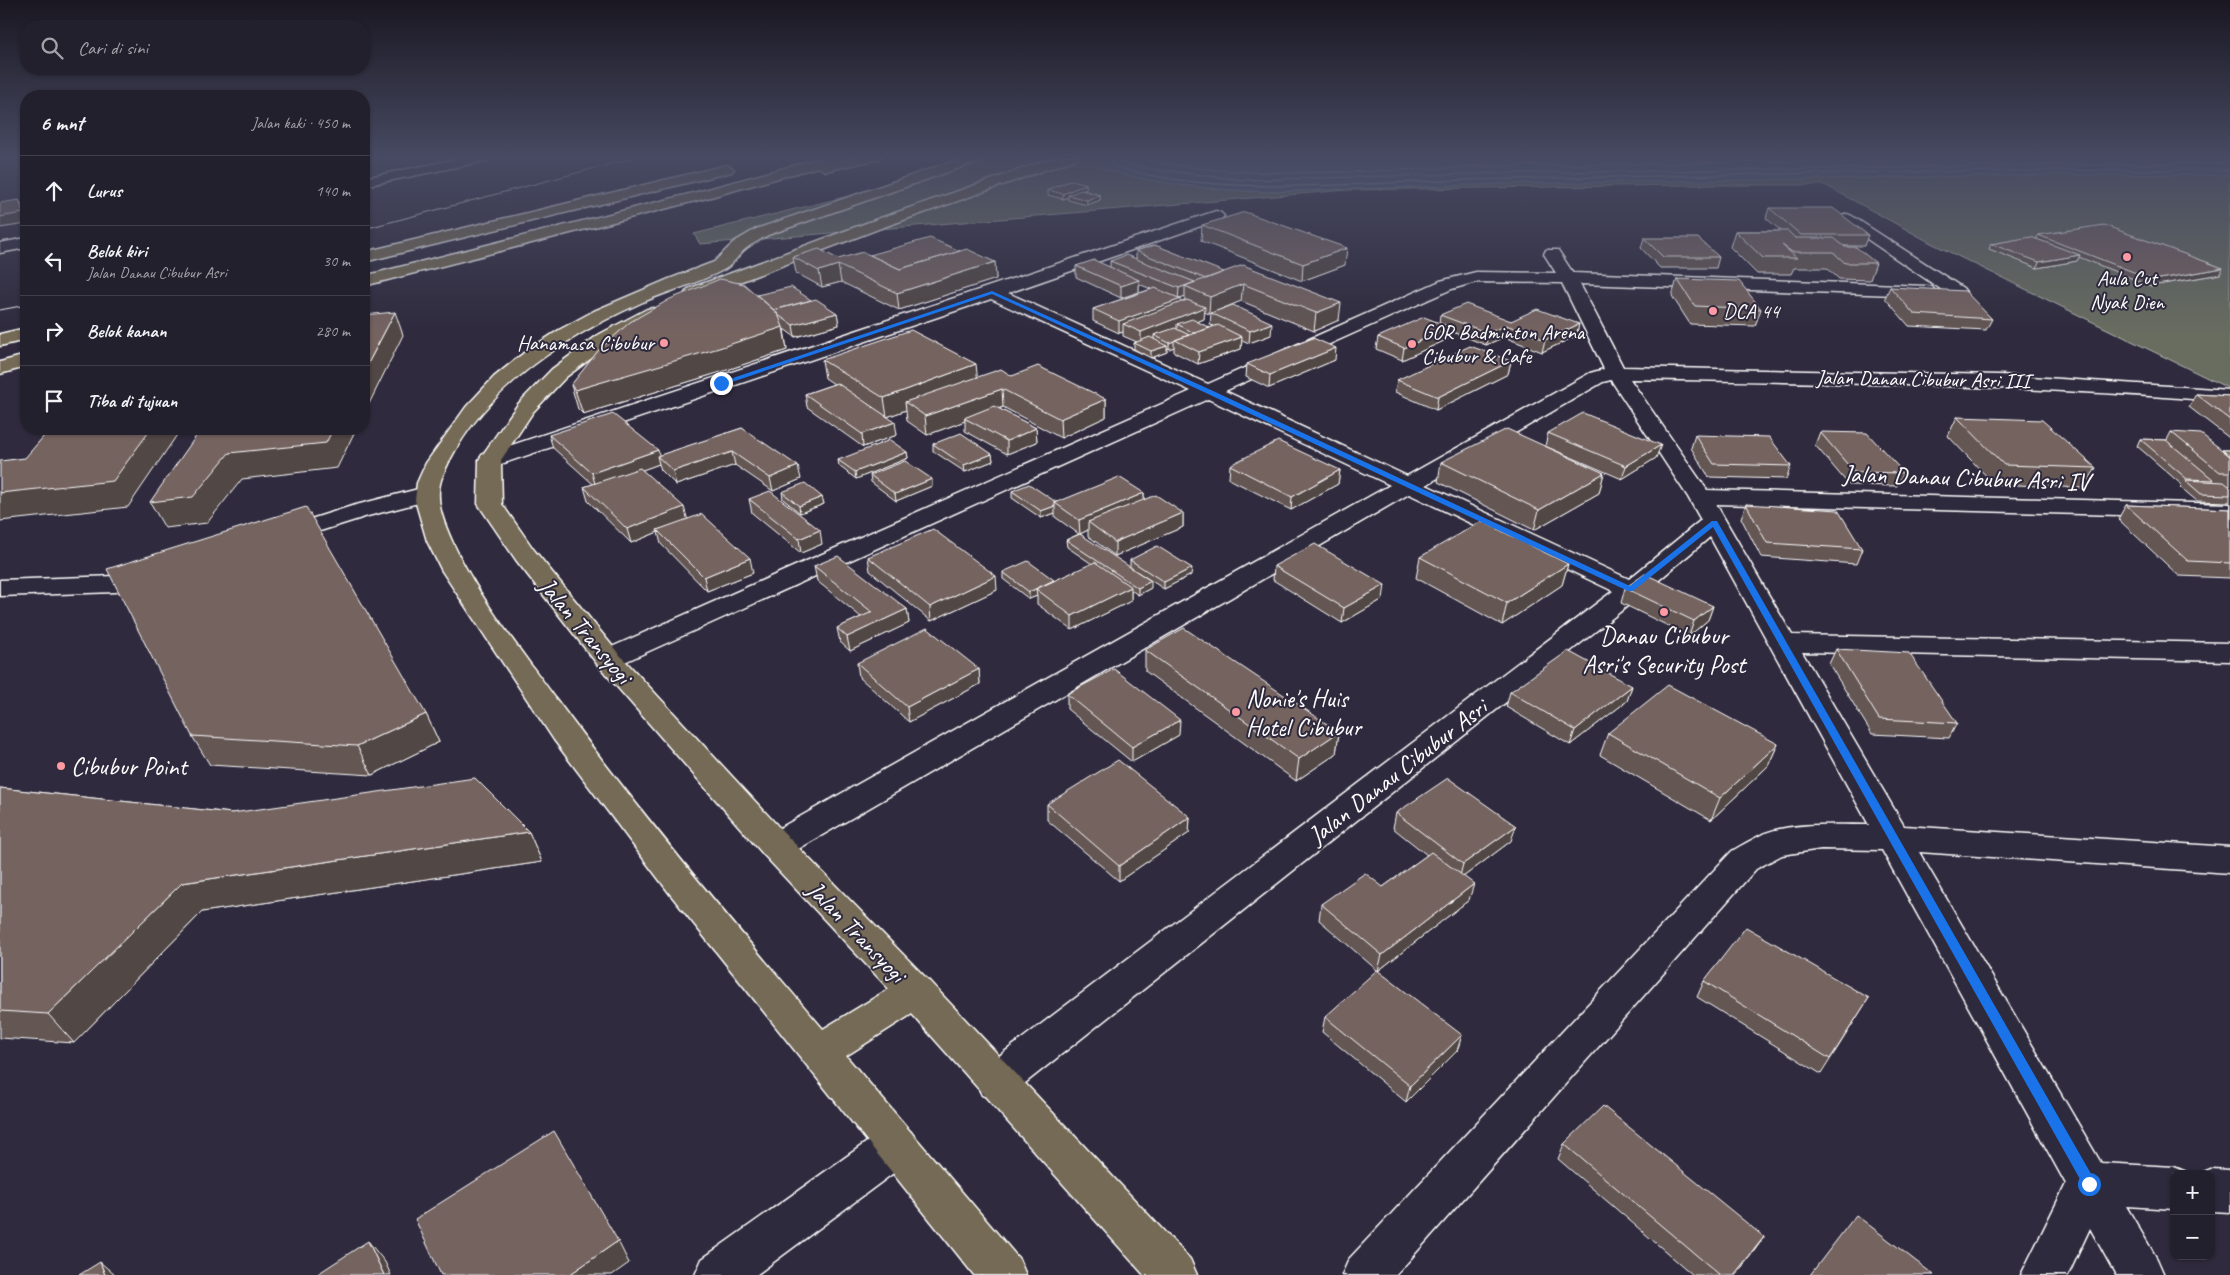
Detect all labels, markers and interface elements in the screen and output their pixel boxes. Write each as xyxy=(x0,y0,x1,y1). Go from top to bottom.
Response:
search box xyxy=(20,20,370,75)
icon: search xyxy=(38,34,66,62)
text: Cari di sini xyxy=(78,36,148,60)
text: 6 mnt xyxy=(40,110,84,136)
text: Jalan kaki · 450 m xyxy=(252,113,350,133)
icon: ahead xyxy=(40,177,68,205)
text: Lurus xyxy=(87,179,122,203)
text: 140 m xyxy=(316,181,350,201)
text: Belok kiri xyxy=(87,239,147,263)
icon: left xyxy=(40,247,68,275)
text: 30 m xyxy=(323,251,350,271)
marker: Aula Cut Nyak Dien xyxy=(2121,251,2133,263)
text: Jalan Danau Cibubur Asri xyxy=(87,263,227,283)
place label: Aula Cut Nyak Dien xyxy=(2090,265,2166,315)
place label: DCA 44 xyxy=(1723,298,1782,324)
marker: DCA 44 xyxy=(1707,305,1719,317)
icon: right xyxy=(40,317,68,345)
text: Belok kanan xyxy=(87,319,166,343)
place label: GOR Badminton Arena Cibubur & Cafe xyxy=(1422,319,1586,369)
text: 280 m xyxy=(316,321,350,341)
place label: Hanamasa Cibubur xyxy=(517,330,655,356)
marker: Hanamasa Cibubur xyxy=(658,337,670,349)
marker: GOR Badminton Arena Cibubur & Cafe xyxy=(1406,338,1418,350)
street label: Jalan Danau Cibubur Asri III xyxy=(1815,364,2035,394)
route end xyxy=(710,372,733,395)
icon: arrive xyxy=(40,387,68,415)
text: Tiba di tujuan xyxy=(87,389,177,413)
street label: Jalan Danau Cibubur Asri IV xyxy=(1841,458,2095,498)
street label: Jalan Transyogi xyxy=(531,570,641,693)
marker: Danau Cibubur Asri's Security Post xyxy=(1658,606,1670,618)
place label: Danau Cibubur Asri's Security Post xyxy=(1583,620,1748,681)
place label: Nonie's Huis Hotel Cibubur xyxy=(1246,683,1363,744)
street label: Jalan Danau Cibubur Asri xyxy=(1301,690,1496,852)
marker: Nonie's Huis Hotel Cibubur xyxy=(1230,706,1242,718)
place label: Cibubur Point xyxy=(71,751,189,783)
marker: Cibubur Point xyxy=(55,760,67,772)
street label: Jalan Transyogi xyxy=(799,873,915,992)
map controls xyxy=(2170,1170,2215,1260)
button: + xyxy=(2170,1170,2215,1215)
route start xyxy=(2078,1173,2101,1196)
button: − xyxy=(2170,1215,2215,1260)

